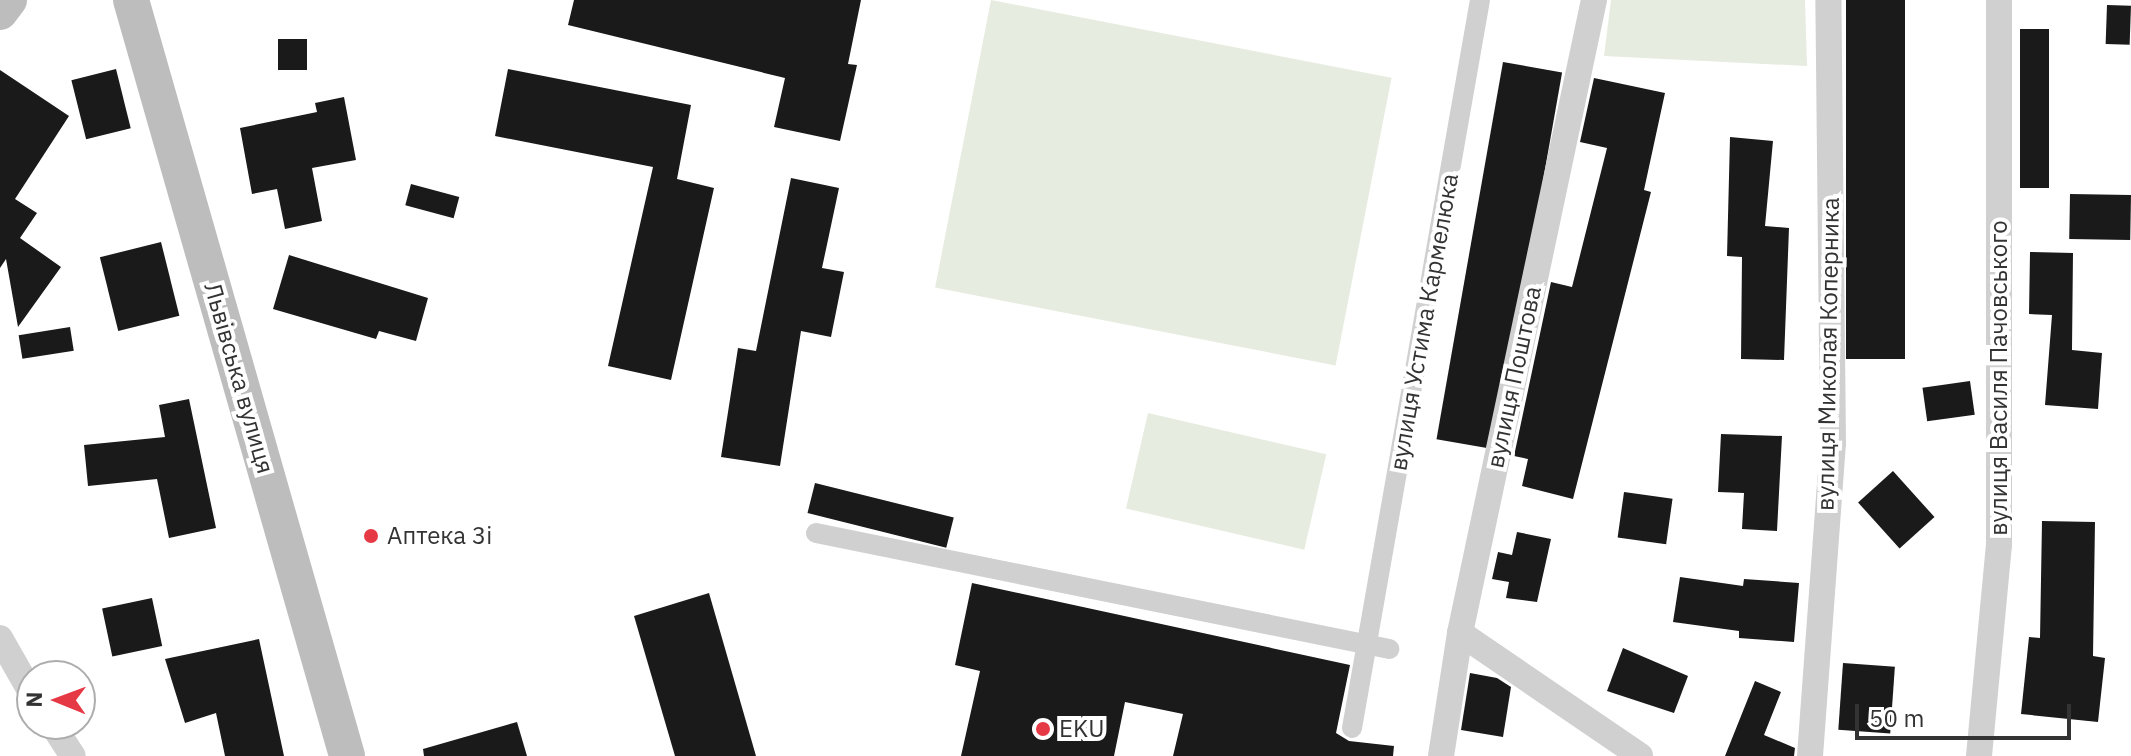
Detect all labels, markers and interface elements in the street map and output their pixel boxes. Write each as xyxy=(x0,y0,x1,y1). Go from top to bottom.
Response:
street label: вулиця Устима Кармелюка xyxy=(1384,171,1464,473)
street label: вулиця Миколая Коперника xyxy=(1811,197,1845,511)
street label: вулиця Василя Пачовського xyxy=(1985,220,2013,536)
street label: Львівська вулиця xyxy=(198,279,280,477)
street label: вулиця Поштова xyxy=(1481,283,1547,471)
place label: Аптека 3і xyxy=(387,522,492,550)
marker: Аптека 3і xyxy=(362,527,380,545)
north arrow xyxy=(16,660,96,740)
scale bar xyxy=(1859,688,2075,738)
text: N xyxy=(19,691,48,708)
text: 50 m xyxy=(1869,702,1924,734)
place label: EKU xyxy=(1059,715,1104,743)
marker: EKU xyxy=(1034,720,1052,738)

